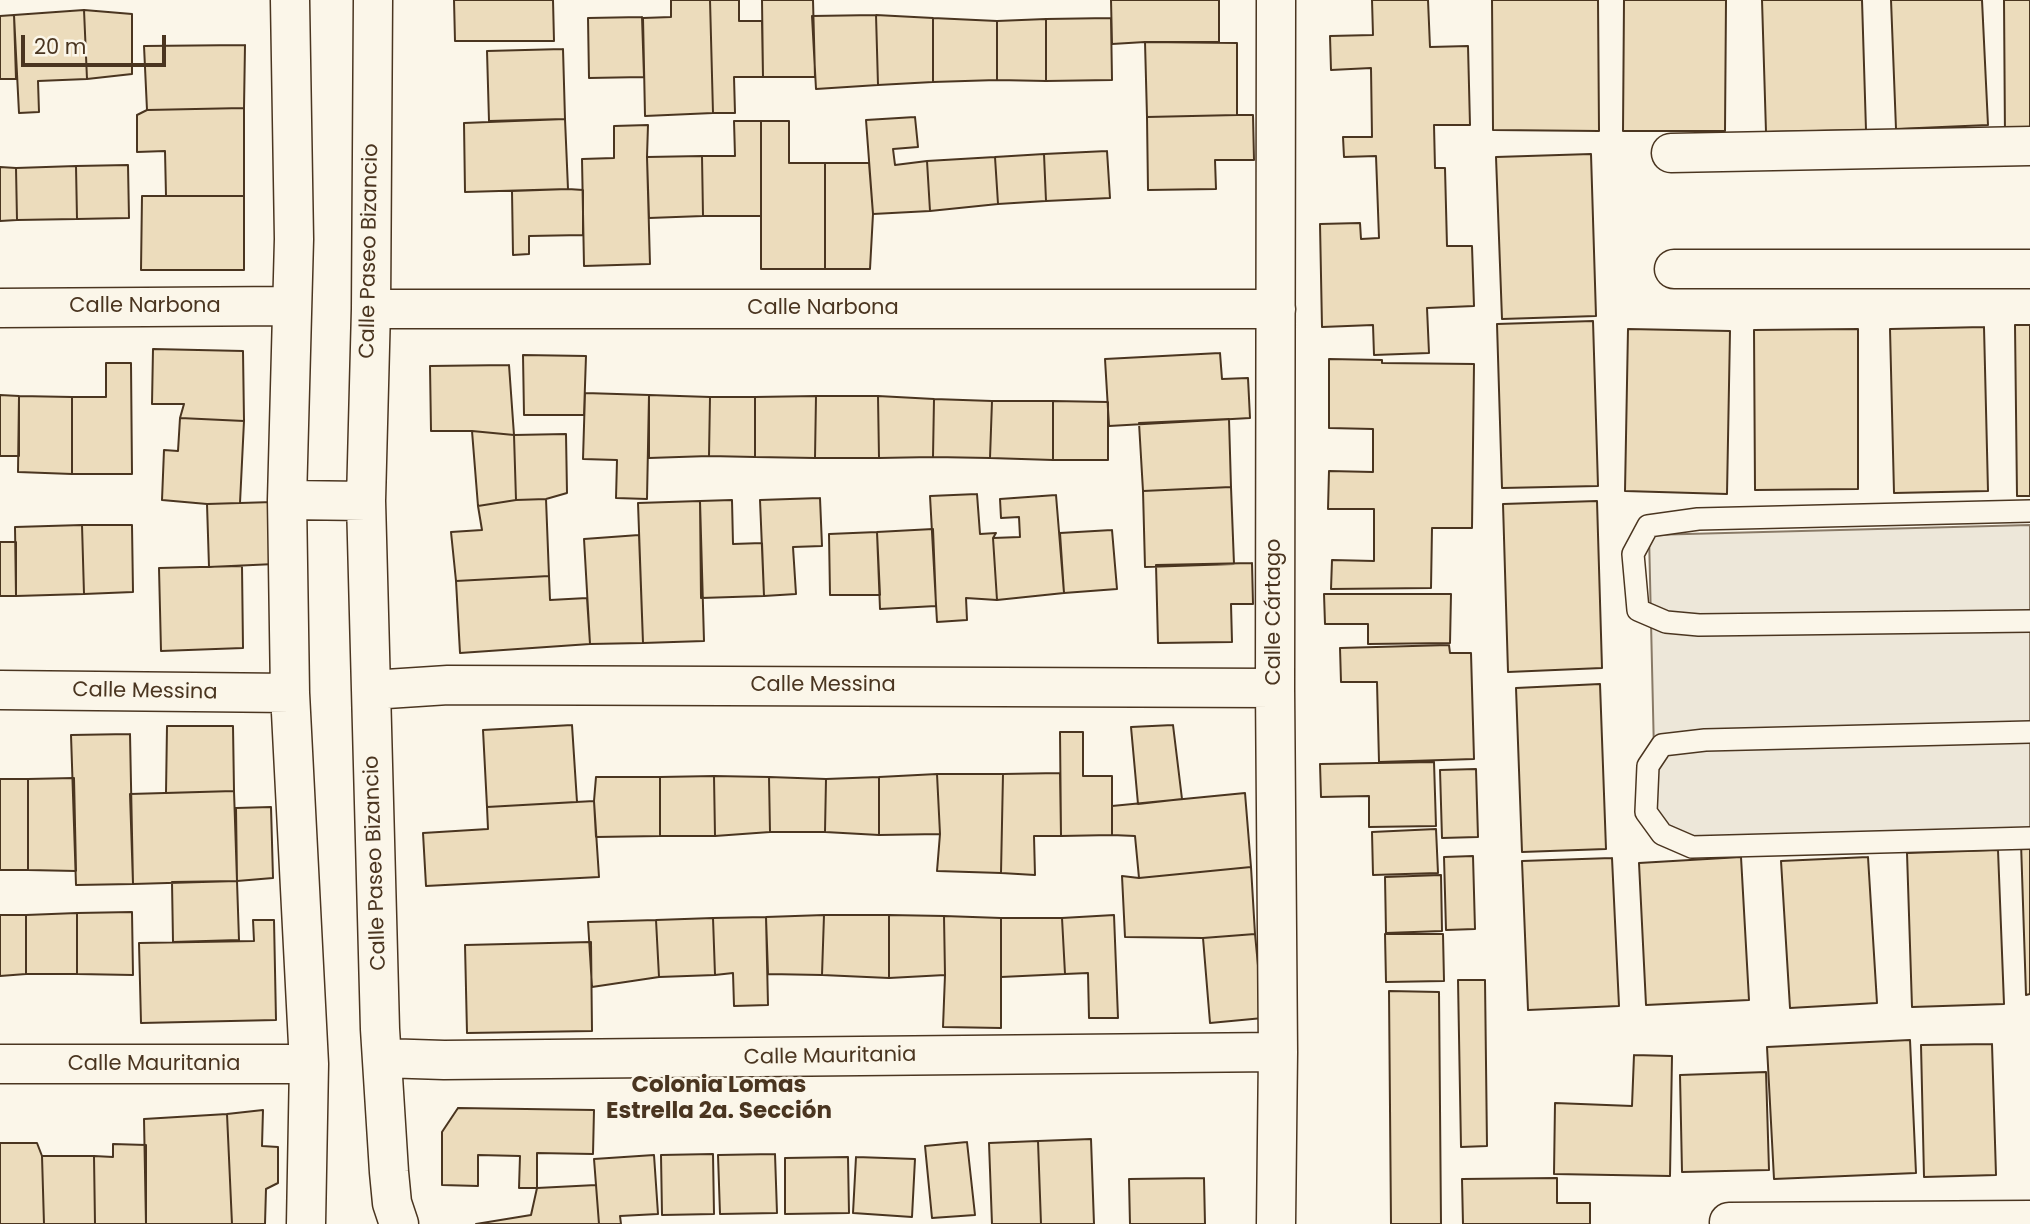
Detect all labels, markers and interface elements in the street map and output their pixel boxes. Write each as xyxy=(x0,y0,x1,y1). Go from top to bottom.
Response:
scale bar xyxy=(24,21,170,65)
text: 20 m xyxy=(34,32,87,61)
street label: Calle Paseo Bizancio xyxy=(356,143,384,359)
street label: Calle Narbona xyxy=(69,294,221,320)
street label: Calle Narbona xyxy=(747,296,899,322)
street label: Calle Cártago xyxy=(1262,538,1288,686)
street label: Calle Messina xyxy=(750,673,896,699)
street label: Calle Messina xyxy=(72,678,218,706)
street label: Calle Paseo Bizancio xyxy=(360,755,392,971)
street label: Calle Mauritania xyxy=(743,1043,917,1071)
street label: Calle Mauritania xyxy=(68,1052,240,1078)
district label: Colonia Lomas Estrella 2a. Sección xyxy=(606,1072,832,1126)

